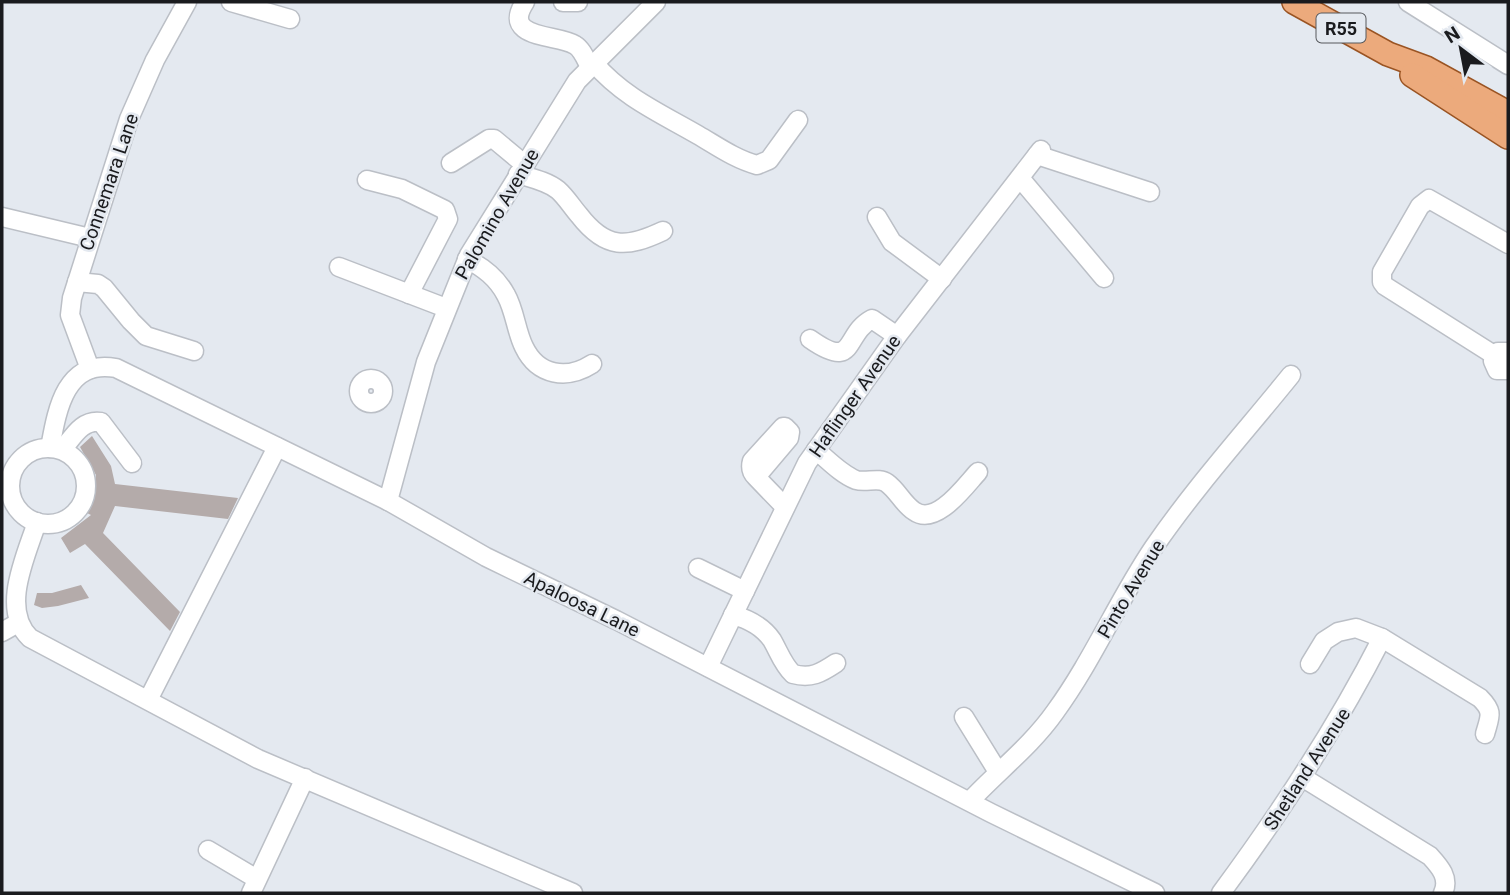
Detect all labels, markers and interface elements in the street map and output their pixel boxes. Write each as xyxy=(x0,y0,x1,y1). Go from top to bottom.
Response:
road number: R55 xyxy=(1316,13,1366,42)
north arrow xyxy=(1426,14,1496,84)
text: N xyxy=(1440,22,1464,48)
street label: Connemara Lane xyxy=(75,110,143,254)
street label: Palomino Avenue xyxy=(450,145,544,283)
street label: Haflinger Avenue xyxy=(804,330,906,462)
street label: Pinto Avenue xyxy=(1093,536,1169,642)
street label: Apaloosa Lane xyxy=(520,566,644,642)
street label: Shetland Avenue xyxy=(1259,704,1355,834)

